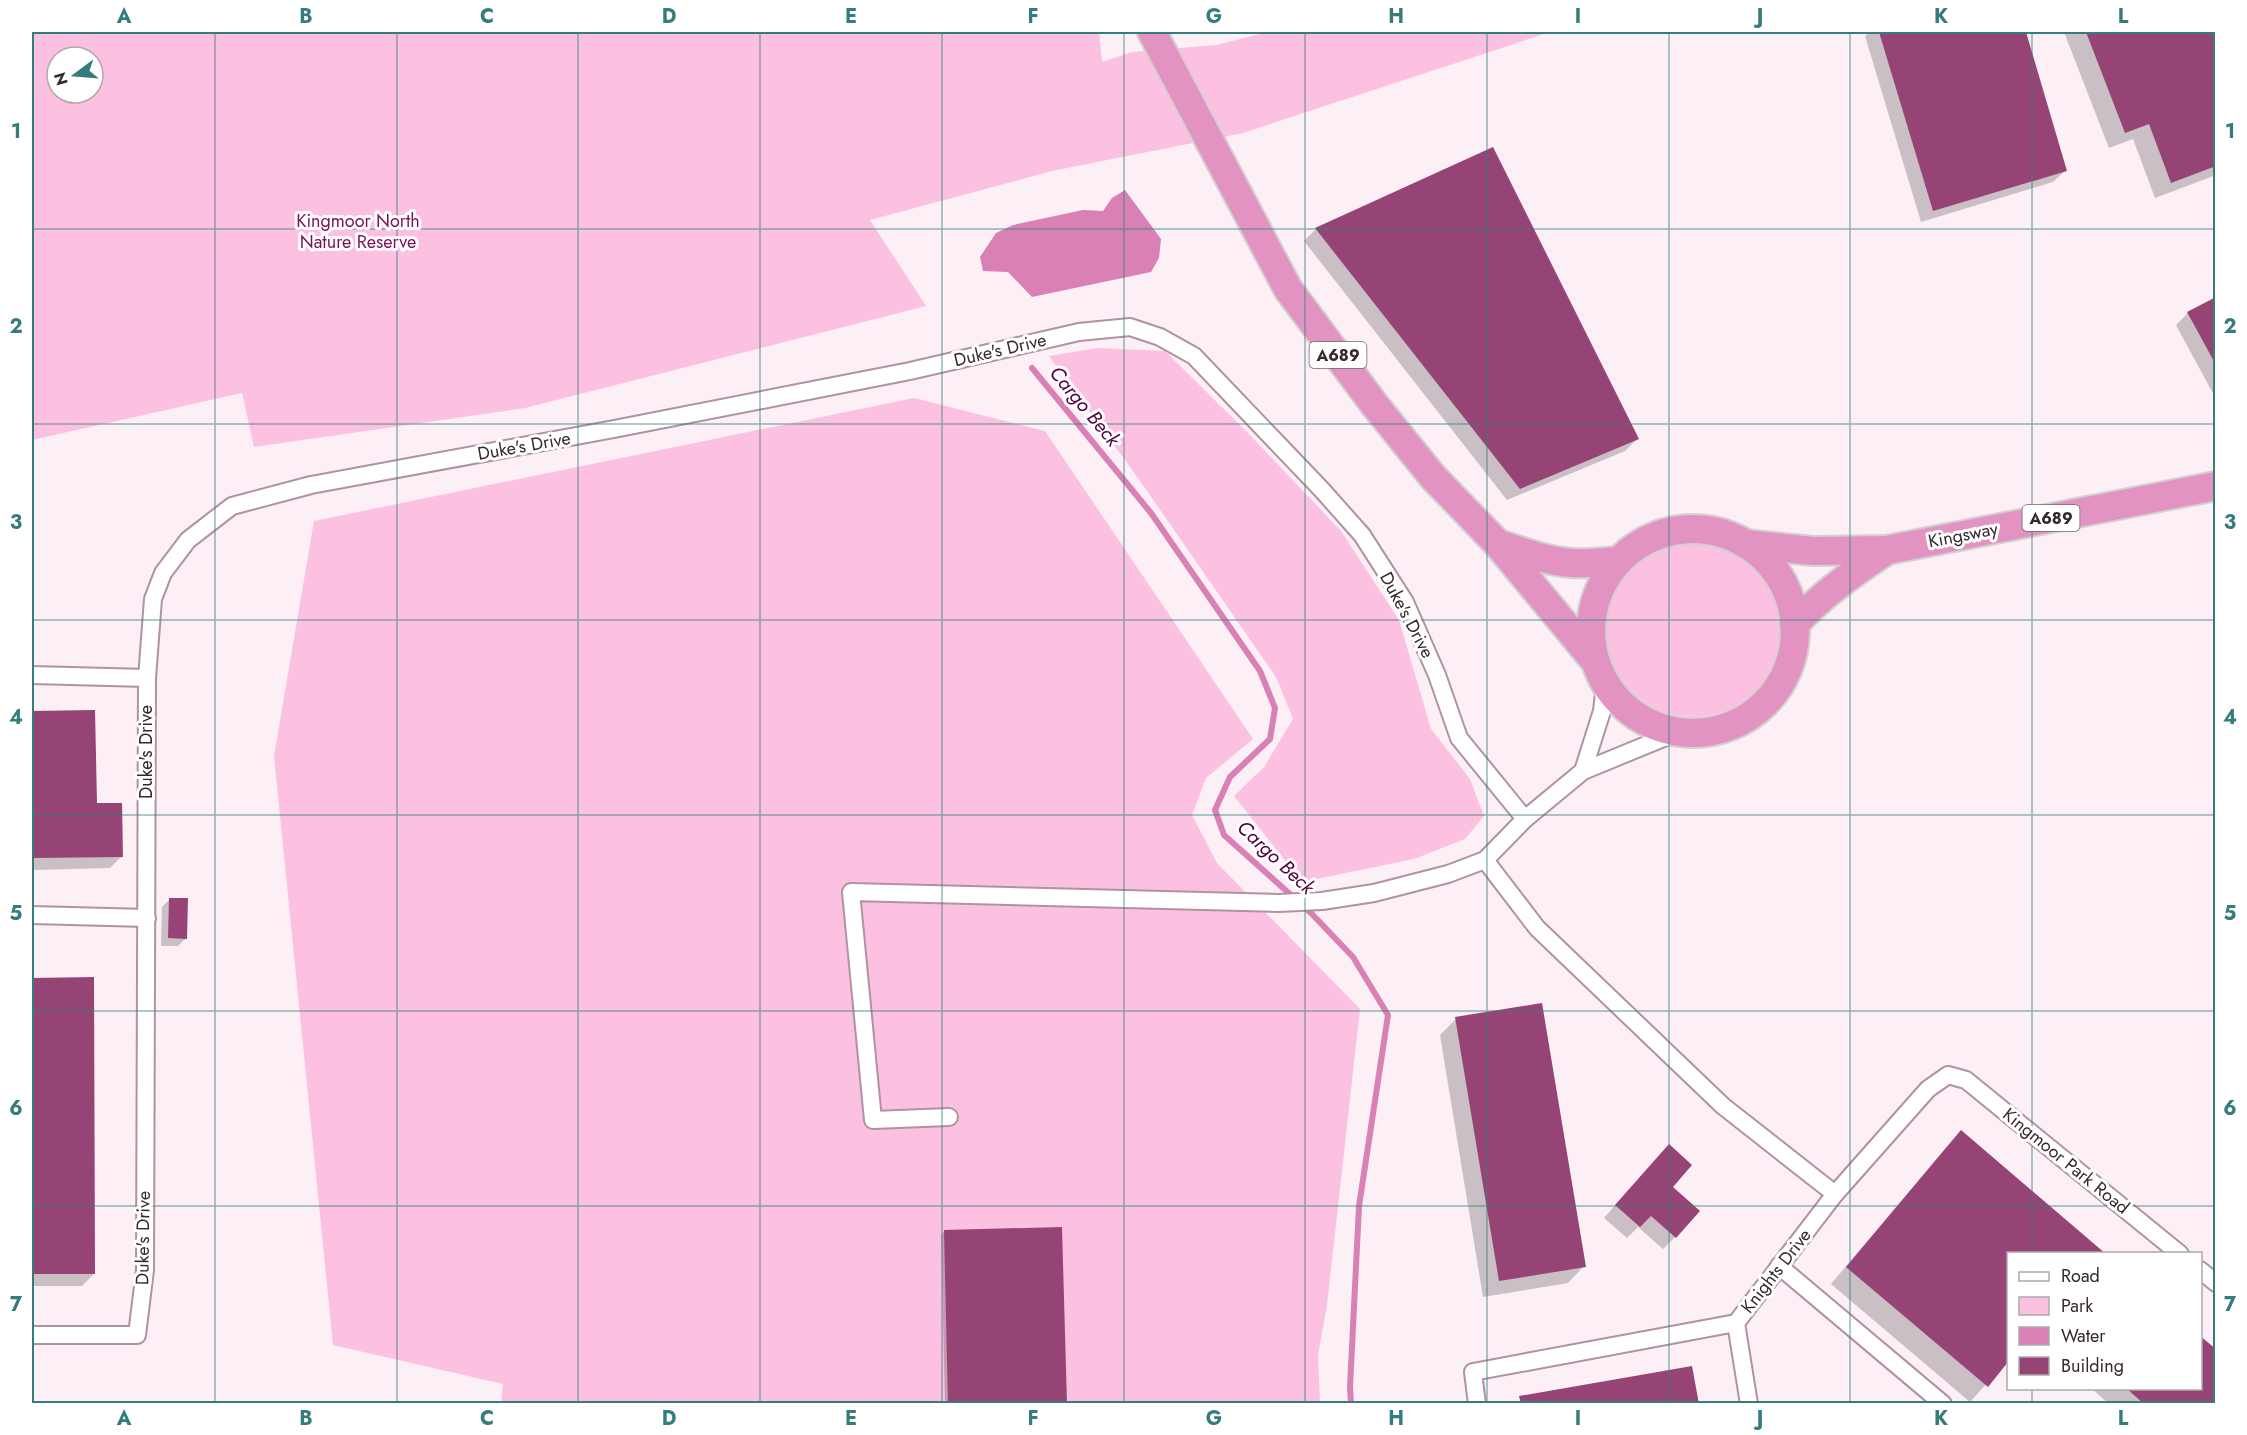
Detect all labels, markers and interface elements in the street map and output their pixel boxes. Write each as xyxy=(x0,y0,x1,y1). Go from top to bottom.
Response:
text: A xyxy=(116,2,132,31)
text: B xyxy=(299,2,313,31)
text: C xyxy=(480,2,494,31)
text: D xyxy=(662,2,676,31)
text: E xyxy=(845,2,857,31)
text: F xyxy=(1027,2,1039,31)
text: G xyxy=(1206,2,1222,31)
text: H xyxy=(1388,2,1404,31)
text: I xyxy=(1575,2,1581,31)
text: J xyxy=(1753,2,1763,31)
text: K xyxy=(1934,2,1948,31)
text: L xyxy=(2118,2,2129,31)
north arrow xyxy=(45,45,105,105)
text: N xyxy=(48,70,74,88)
text: 1 xyxy=(11,117,21,146)
text: 1 xyxy=(2225,117,2235,146)
park label: Kingmoor North Nature Reserve xyxy=(296,208,420,255)
text: 2 xyxy=(9,312,23,341)
text: 2 xyxy=(2223,312,2237,341)
street label: Duke's Drive xyxy=(951,327,1049,373)
road number: A689 xyxy=(1310,342,1366,368)
water label: Cargo Beck xyxy=(1042,360,1128,454)
street label: Duke's Drive xyxy=(475,425,573,467)
road number: A689 xyxy=(2022,505,2080,531)
text: 3 xyxy=(10,508,22,537)
text: 3 xyxy=(2224,508,2236,537)
street label: Kingsway xyxy=(1926,516,2000,554)
street label: Duke's Drive xyxy=(1373,567,1441,663)
text: 4 xyxy=(9,703,23,732)
text: 4 xyxy=(2223,703,2237,732)
street label: Duke's Drive xyxy=(133,705,159,799)
water label: Cargo Beck xyxy=(1230,814,1322,902)
text: 5 xyxy=(10,899,23,928)
text: 5 xyxy=(2224,899,2237,928)
text: 6 xyxy=(9,1094,23,1123)
text: 6 xyxy=(2223,1094,2237,1123)
street label: Kingmoor Park Road xyxy=(1997,1102,2135,1220)
street label: Duke's Drive xyxy=(129,1191,157,1285)
street label: Knights Drive xyxy=(1735,1223,1817,1319)
legend xyxy=(2007,1252,2202,1390)
text: Road xyxy=(2061,1263,2100,1289)
text: 7 xyxy=(10,1290,23,1319)
text: 7 xyxy=(2224,1290,2237,1319)
text: Park xyxy=(2061,1293,2093,1319)
text: Water xyxy=(2061,1323,2106,1349)
text: Building xyxy=(2061,1353,2124,1379)
text: A xyxy=(116,1404,132,1433)
text: B xyxy=(299,1404,313,1433)
text: C xyxy=(480,1404,494,1433)
text: D xyxy=(662,1404,676,1433)
text: E xyxy=(845,1404,857,1433)
text: F xyxy=(1027,1404,1039,1433)
text: G xyxy=(1206,1404,1222,1433)
text: H xyxy=(1388,1404,1404,1433)
text: I xyxy=(1575,1404,1581,1433)
text: J xyxy=(1753,1404,1763,1433)
text: K xyxy=(1934,1404,1948,1433)
text: L xyxy=(2118,1404,2129,1433)

